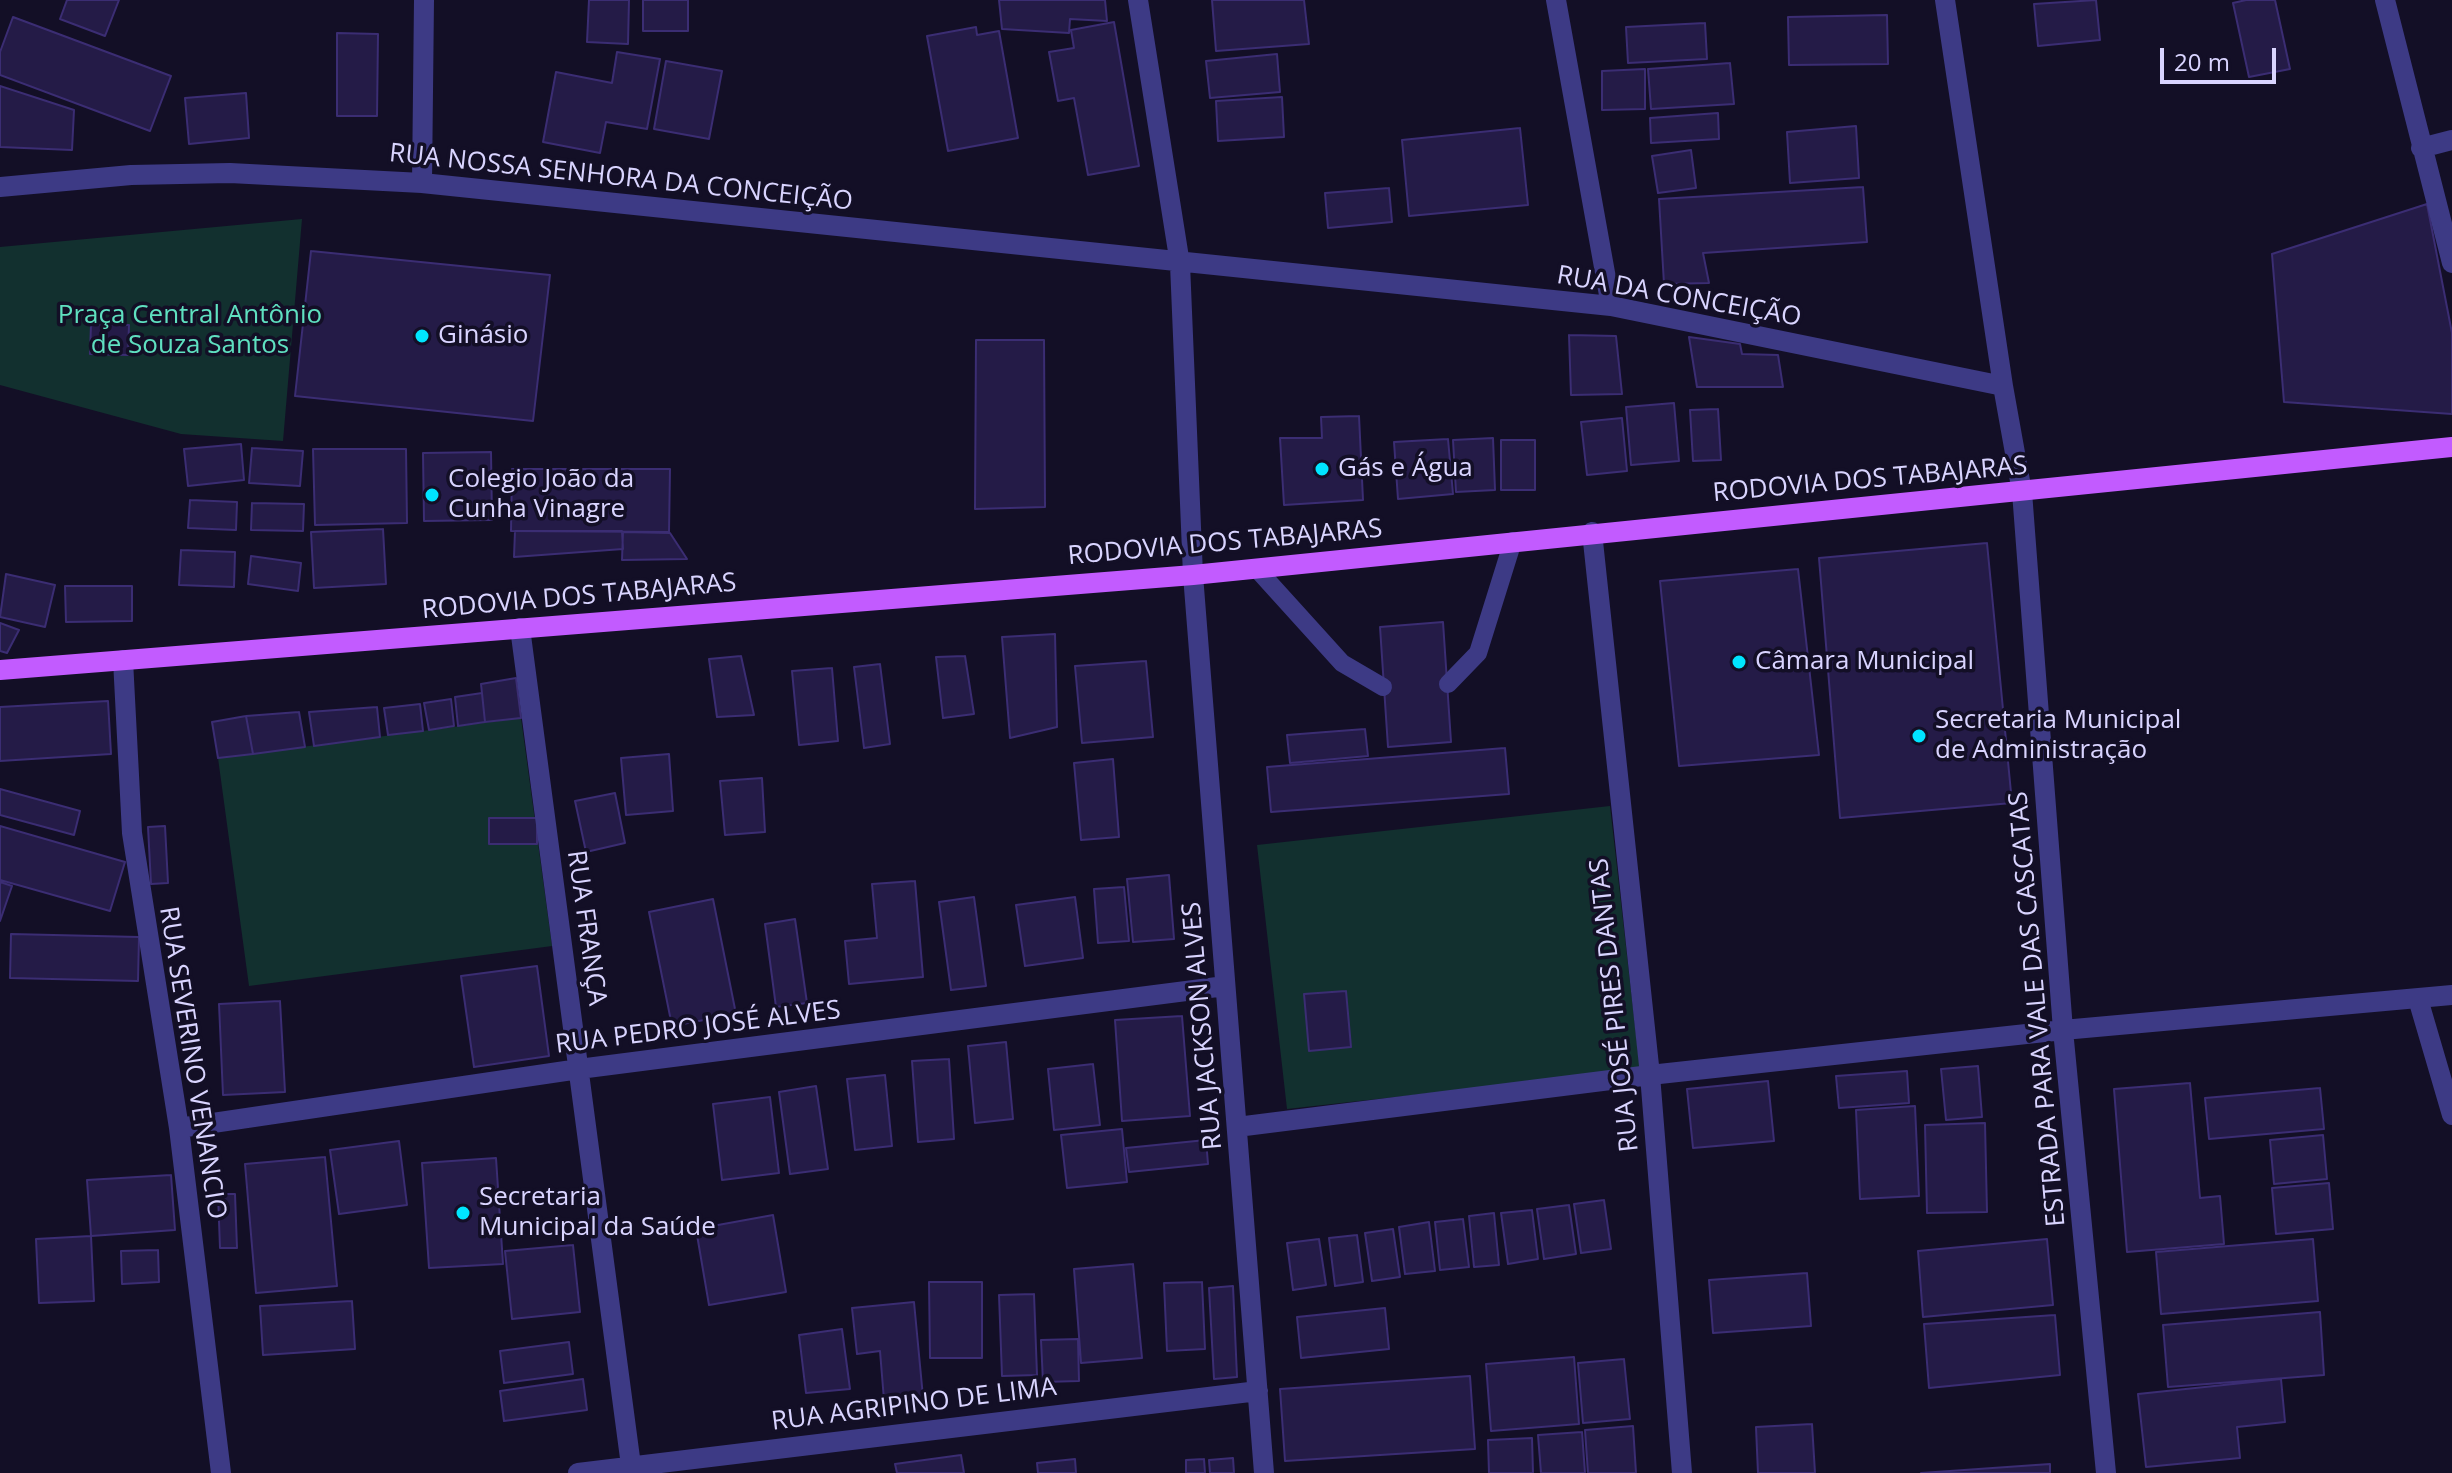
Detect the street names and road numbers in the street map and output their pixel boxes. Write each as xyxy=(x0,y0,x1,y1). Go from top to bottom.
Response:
street label: RUA NOSSA SENHORA DA CONCEIÇÃO xyxy=(388,138,854,218)
street label: RUA DA CONCEIÇÃO xyxy=(1554,260,1804,334)
street label: RODOVIA DOS TABAJARAS xyxy=(1711,451,2029,509)
street label: RODOVIA DOS TABAJARAS xyxy=(1066,514,1384,572)
street label: RODOVIA DOS TABAJARAS xyxy=(420,568,738,626)
street label: ESTRADA PARA VALE DAS CASCATAS xyxy=(2003,790,2073,1228)
street label: RUA FRANÇA xyxy=(560,848,612,1008)
street label: RUA JOSÉ PIRES DANTAS xyxy=(1584,857,1646,1153)
street label: RUA JACKSON ALVES xyxy=(1177,901,1229,1151)
street label: RUA SEVERINO VENANCIO xyxy=(152,904,232,1222)
street label: RUA PEDRO JOSÉ ALVES xyxy=(554,995,842,1061)
street label: RUA AGRIPINO DE LIMA xyxy=(770,1372,1058,1438)

